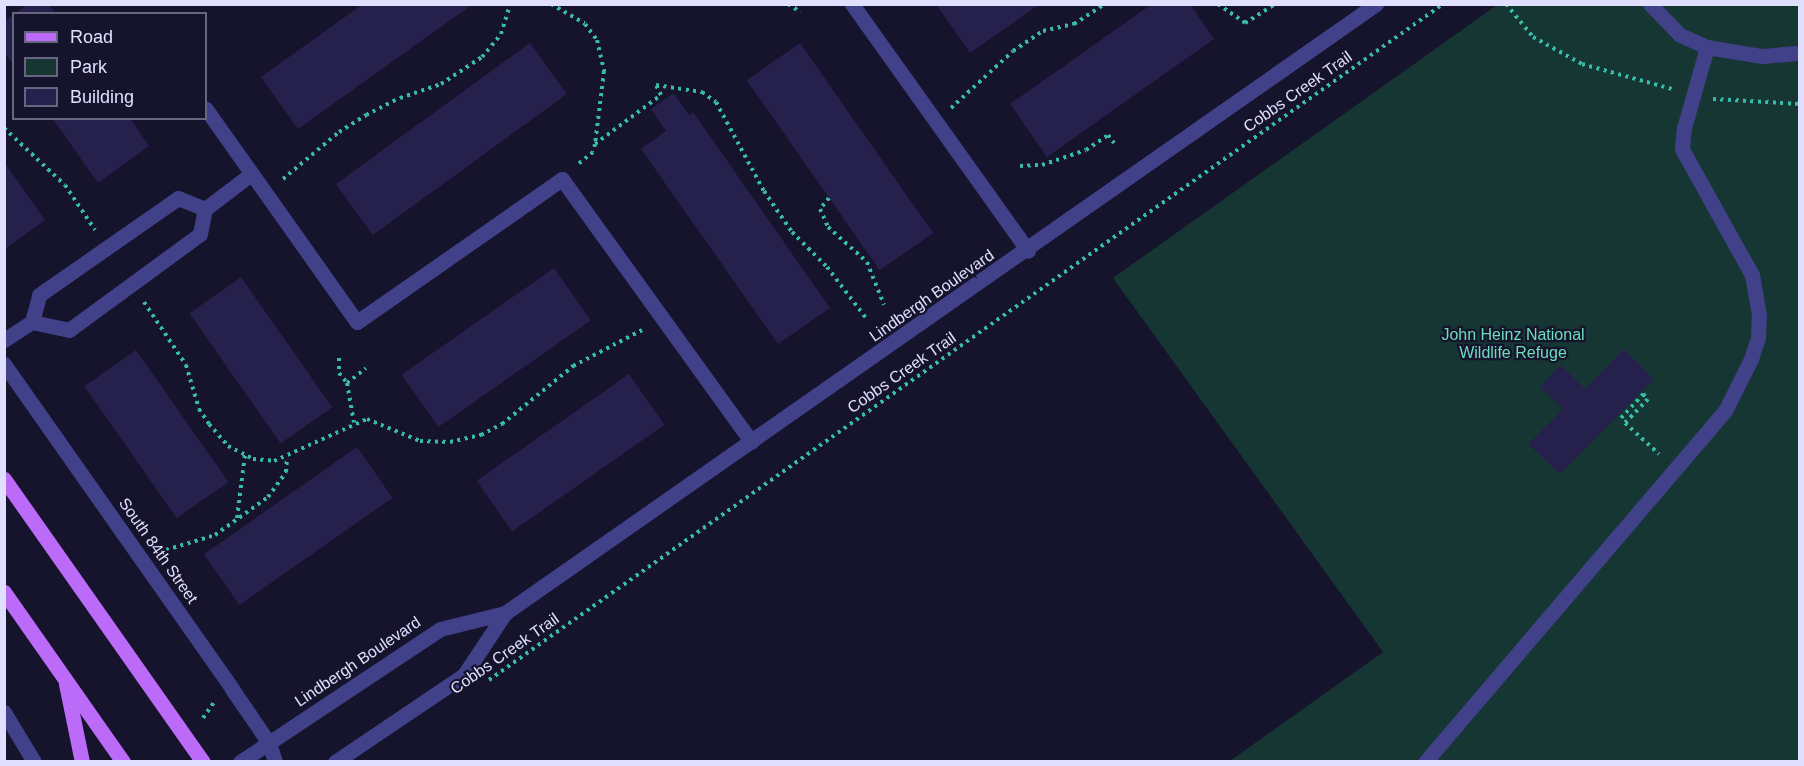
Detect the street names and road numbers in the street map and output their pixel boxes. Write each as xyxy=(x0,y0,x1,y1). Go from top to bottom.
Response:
street label: Cobbs Creek Trail xyxy=(1240,47,1356,137)
street label: Lindbergh Boulevard xyxy=(866,246,998,346)
street label: Cobbs Creek Trail xyxy=(844,328,960,418)
street label: South 84th Street xyxy=(114,494,202,608)
street label: Cobbs Creek Trail xyxy=(447,609,563,699)
street label: Lindbergh Boulevard xyxy=(291,613,425,711)

